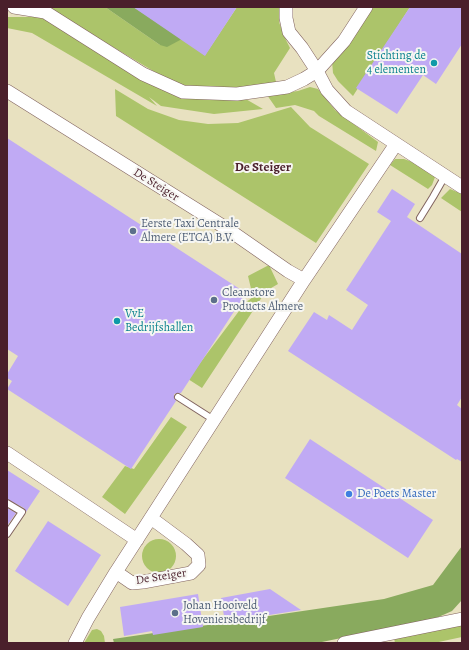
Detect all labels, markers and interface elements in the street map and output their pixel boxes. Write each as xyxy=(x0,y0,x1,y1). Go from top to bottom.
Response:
place label: Stichting de 4 elementen xyxy=(367,49,426,77)
marker: Stichting de 4 elementen xyxy=(429,58,439,68)
district label: De Steiger xyxy=(235,160,291,176)
street label: De Steiger xyxy=(130,165,182,205)
place label: Eerste Taxi Centrale Almere (ETCA) B.V. xyxy=(141,217,239,245)
marker: Eerste Taxi Centrale Almere (ETCA) B.V. xyxy=(128,226,138,236)
place label: Cleanstore Products Almere xyxy=(222,286,303,314)
marker: Cleanstore Products Almere xyxy=(209,295,219,305)
place label: VvE Bedrijfshallen xyxy=(125,307,193,335)
marker: VvE Bedrijfshallen xyxy=(112,316,122,326)
place label: De Poets Master xyxy=(357,487,436,501)
marker: De Poets Master xyxy=(344,489,354,499)
street label: De Steiger xyxy=(135,566,187,588)
place label: Johan Hooiveld Hoveniersbedrijf xyxy=(183,599,266,627)
marker: Johan Hooiveld Hoveniersbedrijf xyxy=(170,608,180,618)

